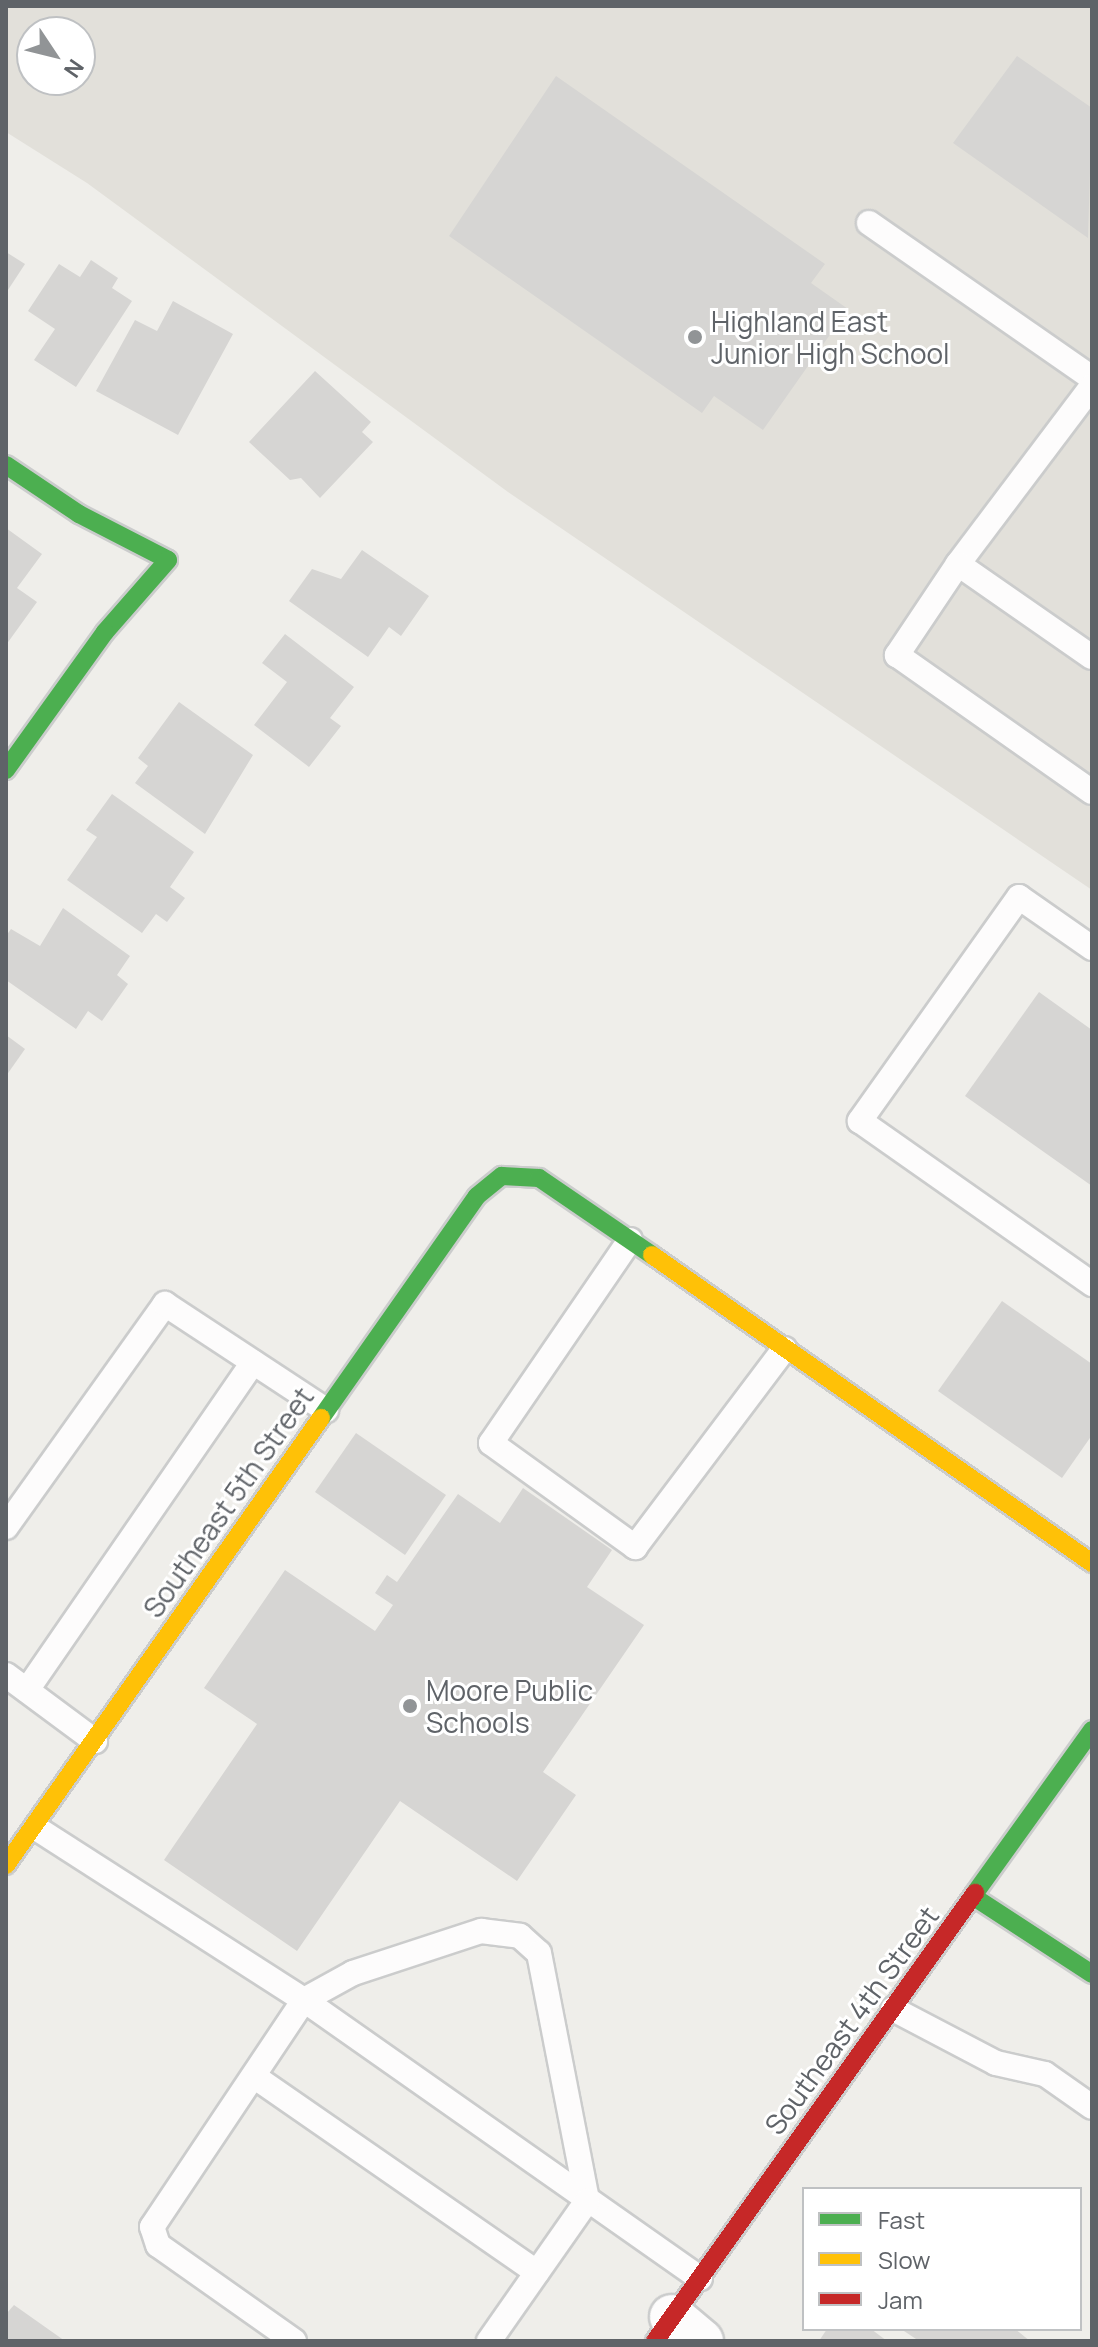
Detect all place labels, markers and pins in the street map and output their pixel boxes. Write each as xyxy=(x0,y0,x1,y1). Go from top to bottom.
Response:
place label: Highland East Junior High School xyxy=(711,304,950,370)
marker: Highland East Junior High School xyxy=(686,328,704,346)
place label: Moore Public Schools xyxy=(426,1673,593,1739)
marker: Moore Public Schools xyxy=(401,1697,419,1715)

